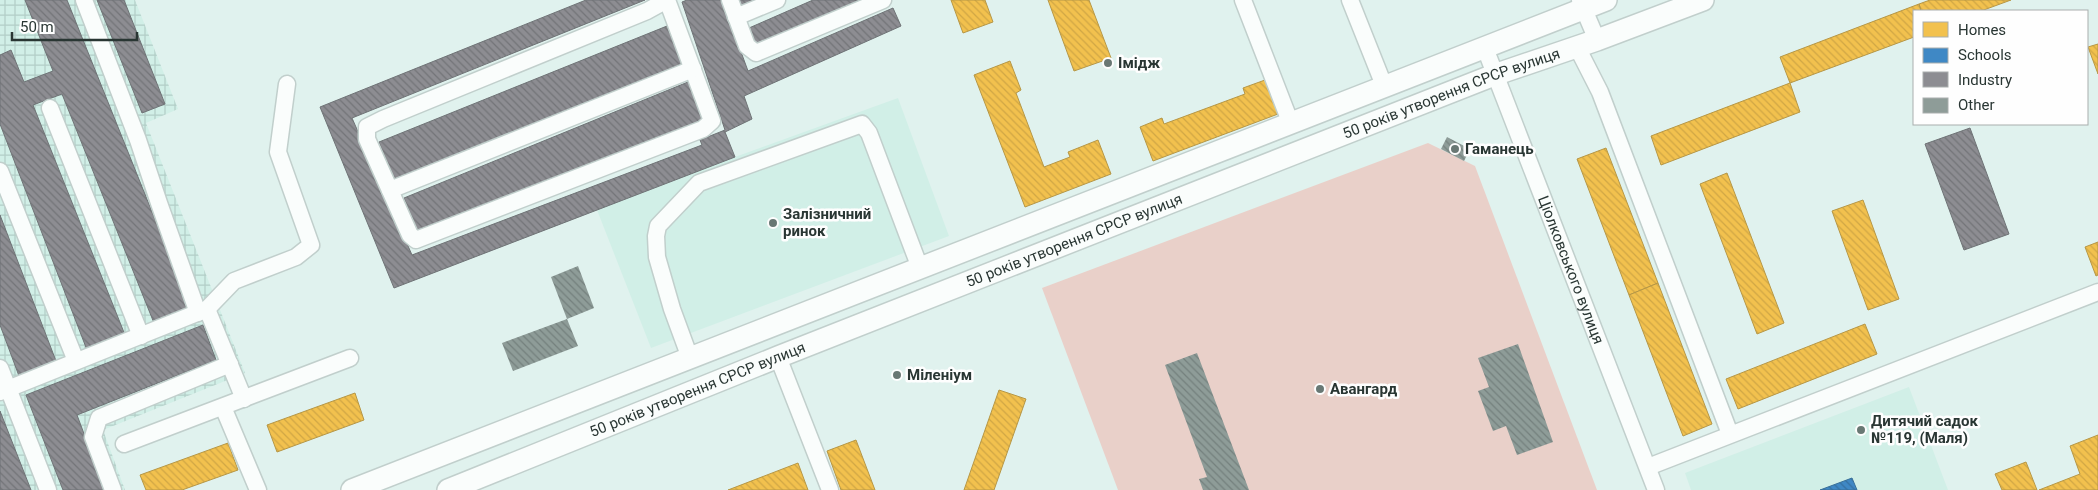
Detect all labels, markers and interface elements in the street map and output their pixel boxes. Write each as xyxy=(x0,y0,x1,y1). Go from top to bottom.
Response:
scale bar xyxy=(12,10,138,42)
legend xyxy=(1913,10,2088,125)
text: 50 m xyxy=(20,18,54,36)
text: Homes xyxy=(1958,21,2006,39)
street label: 50 років утворення СРСР вулиця xyxy=(1340,44,1562,143)
text: Schools xyxy=(1958,46,2012,64)
place label: Імідж xyxy=(1118,54,1160,72)
marker: Імідж xyxy=(1102,57,1114,69)
text: Industry xyxy=(1958,71,2012,89)
text: Other xyxy=(1958,96,1995,114)
place label: Гаманець xyxy=(1465,140,1534,158)
marker: Гаманець xyxy=(1449,143,1461,155)
street label: 50 років утворення СРСР вулиця xyxy=(963,190,1185,291)
street label: Ціолковського вулиця xyxy=(1534,193,1608,347)
place label: Залізничний ринок xyxy=(783,205,871,240)
marker: Залізничний ринок xyxy=(767,217,779,229)
street label: 50 років утворення СРСР вулиця xyxy=(587,338,808,441)
place label: Міленіум xyxy=(907,366,972,384)
marker: Міленіум xyxy=(891,369,903,381)
place label: Авангард xyxy=(1330,380,1398,398)
marker: Авангард xyxy=(1314,383,1326,395)
place label: Дитячий садок №119, (Маля) xyxy=(1871,412,1979,447)
marker: Дитячий садок №119, (Маля) xyxy=(1855,424,1867,436)

